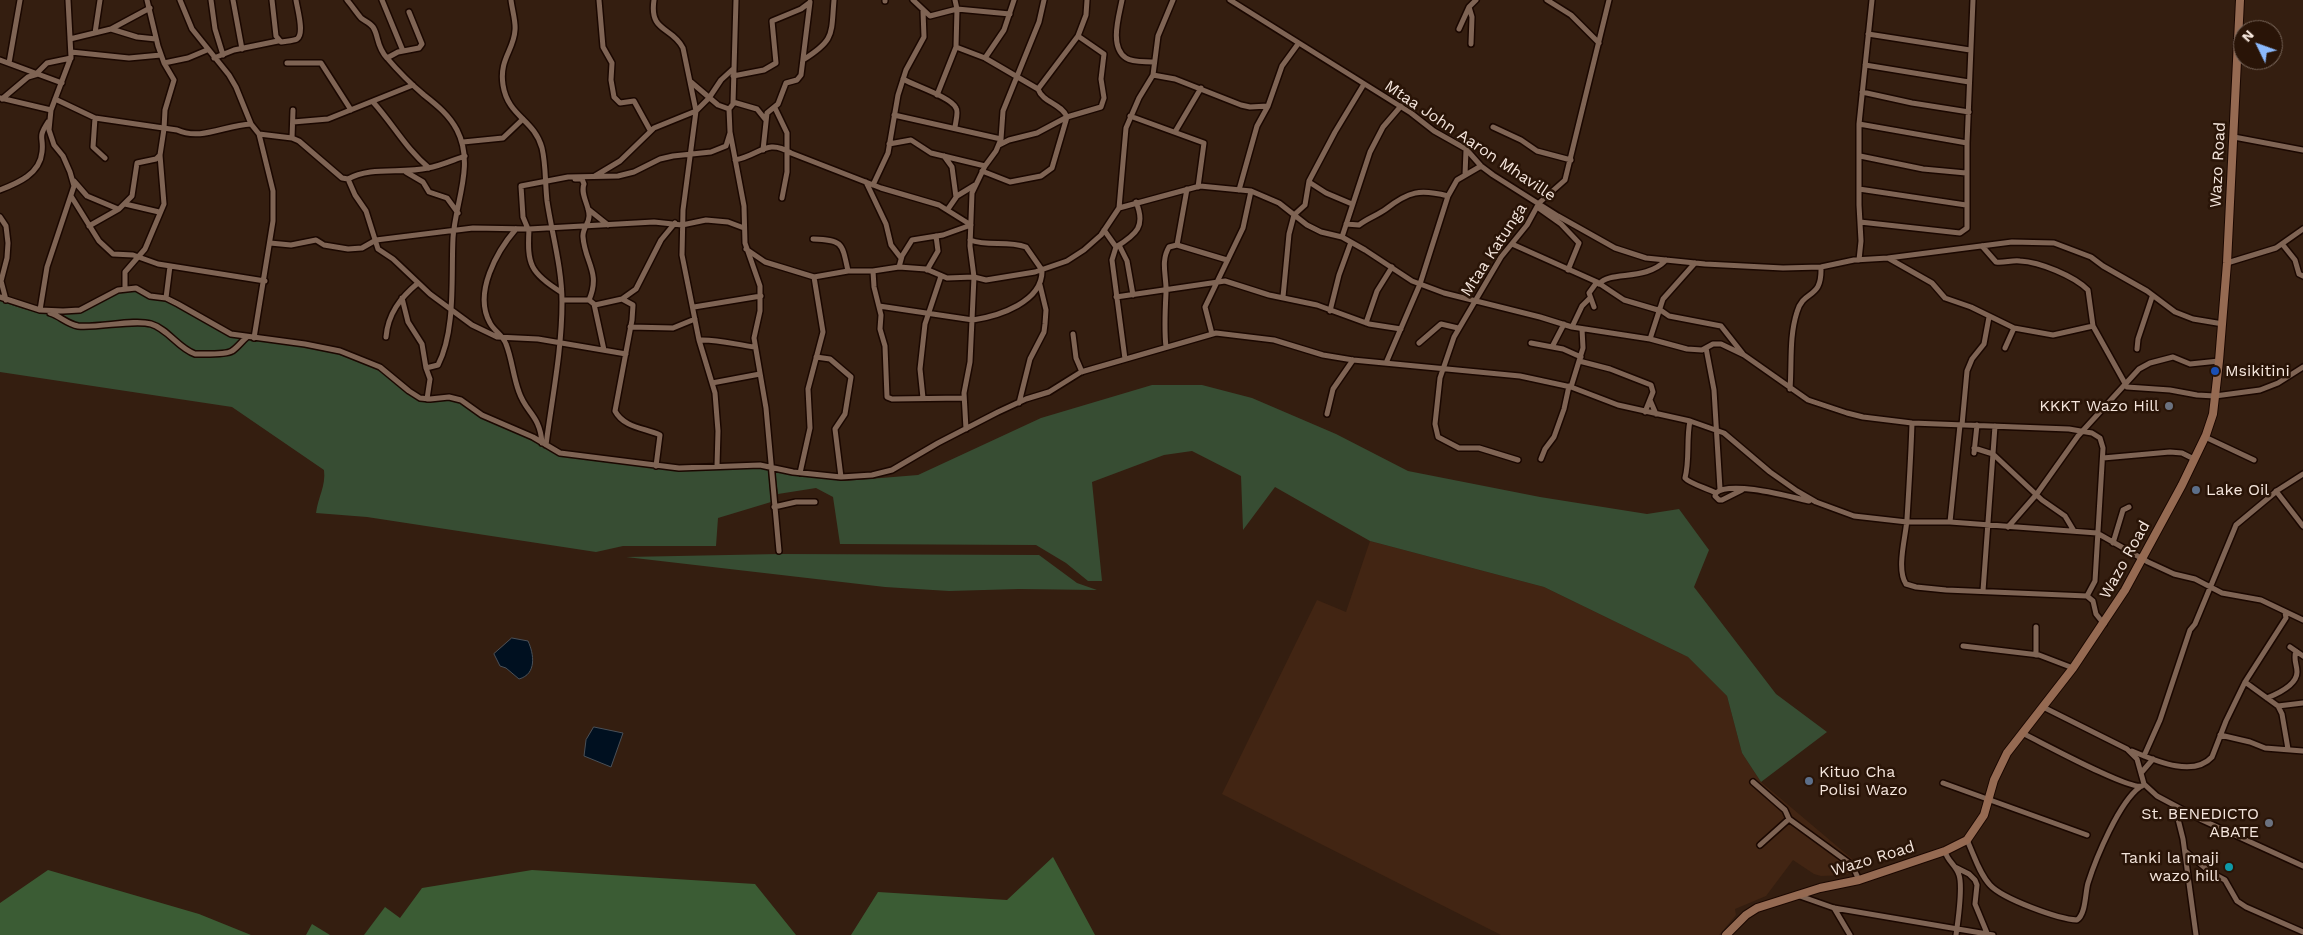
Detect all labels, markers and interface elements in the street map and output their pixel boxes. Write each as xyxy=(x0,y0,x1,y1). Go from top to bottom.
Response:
north arrow xyxy=(2233,20,2283,70)
text: N xyxy=(2238,26,2257,45)
street label: Mtaa John Aaron Mhaville xyxy=(1381,76,1559,206)
street label: Wazo Road xyxy=(2206,121,2230,209)
street label: Mtaa Katunga xyxy=(1457,200,1531,300)
place label: Msikitini xyxy=(2225,361,2290,381)
marker: Msikitini xyxy=(2209,365,2221,377)
place label: KKKT Wazo Hill xyxy=(2039,396,2159,416)
marker: KKKT Wazo Hill xyxy=(2163,400,2175,412)
place label: Lake Oil xyxy=(2206,480,2269,500)
marker: Lake Oil xyxy=(2190,484,2202,496)
street label: Wazo Road xyxy=(2096,518,2154,602)
place label: Kituo Cha Polisi Wazo xyxy=(1819,762,1907,800)
marker: Kituo Cha Polisi Wazo xyxy=(1803,775,1815,787)
place label: St. BENEDICTO ABATE xyxy=(2141,804,2259,842)
marker: St. BENEDICTO ABATE xyxy=(2263,817,2275,829)
street label: Wazo Road xyxy=(1829,837,1917,881)
place label: Tanki la maji wazo hill xyxy=(2121,848,2219,886)
marker: Tanki la maji wazo hill xyxy=(2223,861,2235,873)

